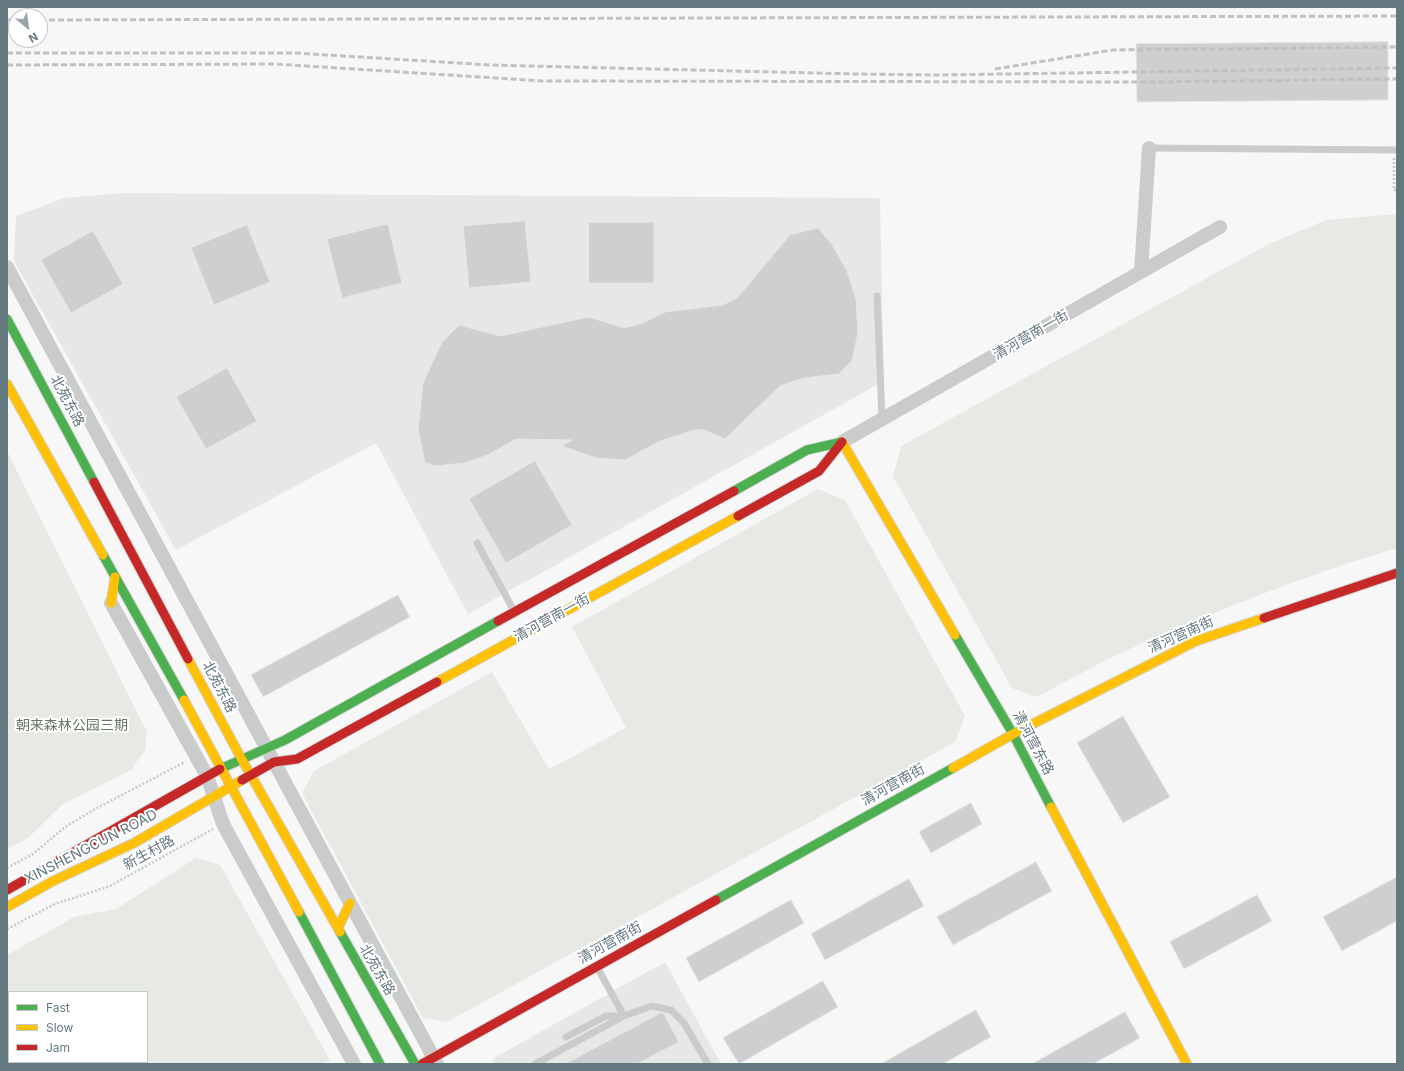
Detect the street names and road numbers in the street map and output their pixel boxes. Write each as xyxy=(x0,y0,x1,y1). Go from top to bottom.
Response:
street label: 清河营南一街 xyxy=(990,307,1072,363)
street label: 北苑东路 xyxy=(46,372,88,430)
street label: 清河营南一街 xyxy=(511,590,593,646)
street label: 清河营南街 xyxy=(1146,613,1216,657)
street label: 北苑东路 xyxy=(198,658,240,716)
street label: 清河营东路 xyxy=(1009,708,1057,778)
street label: 清河营南街 xyxy=(858,761,928,809)
street label: XINSHENGCUN ROAD xyxy=(22,806,160,888)
street label: 新生村路 xyxy=(120,832,178,874)
street label: 清河营南街 xyxy=(575,919,645,967)
street label: 北苑东路 xyxy=(356,942,398,998)

